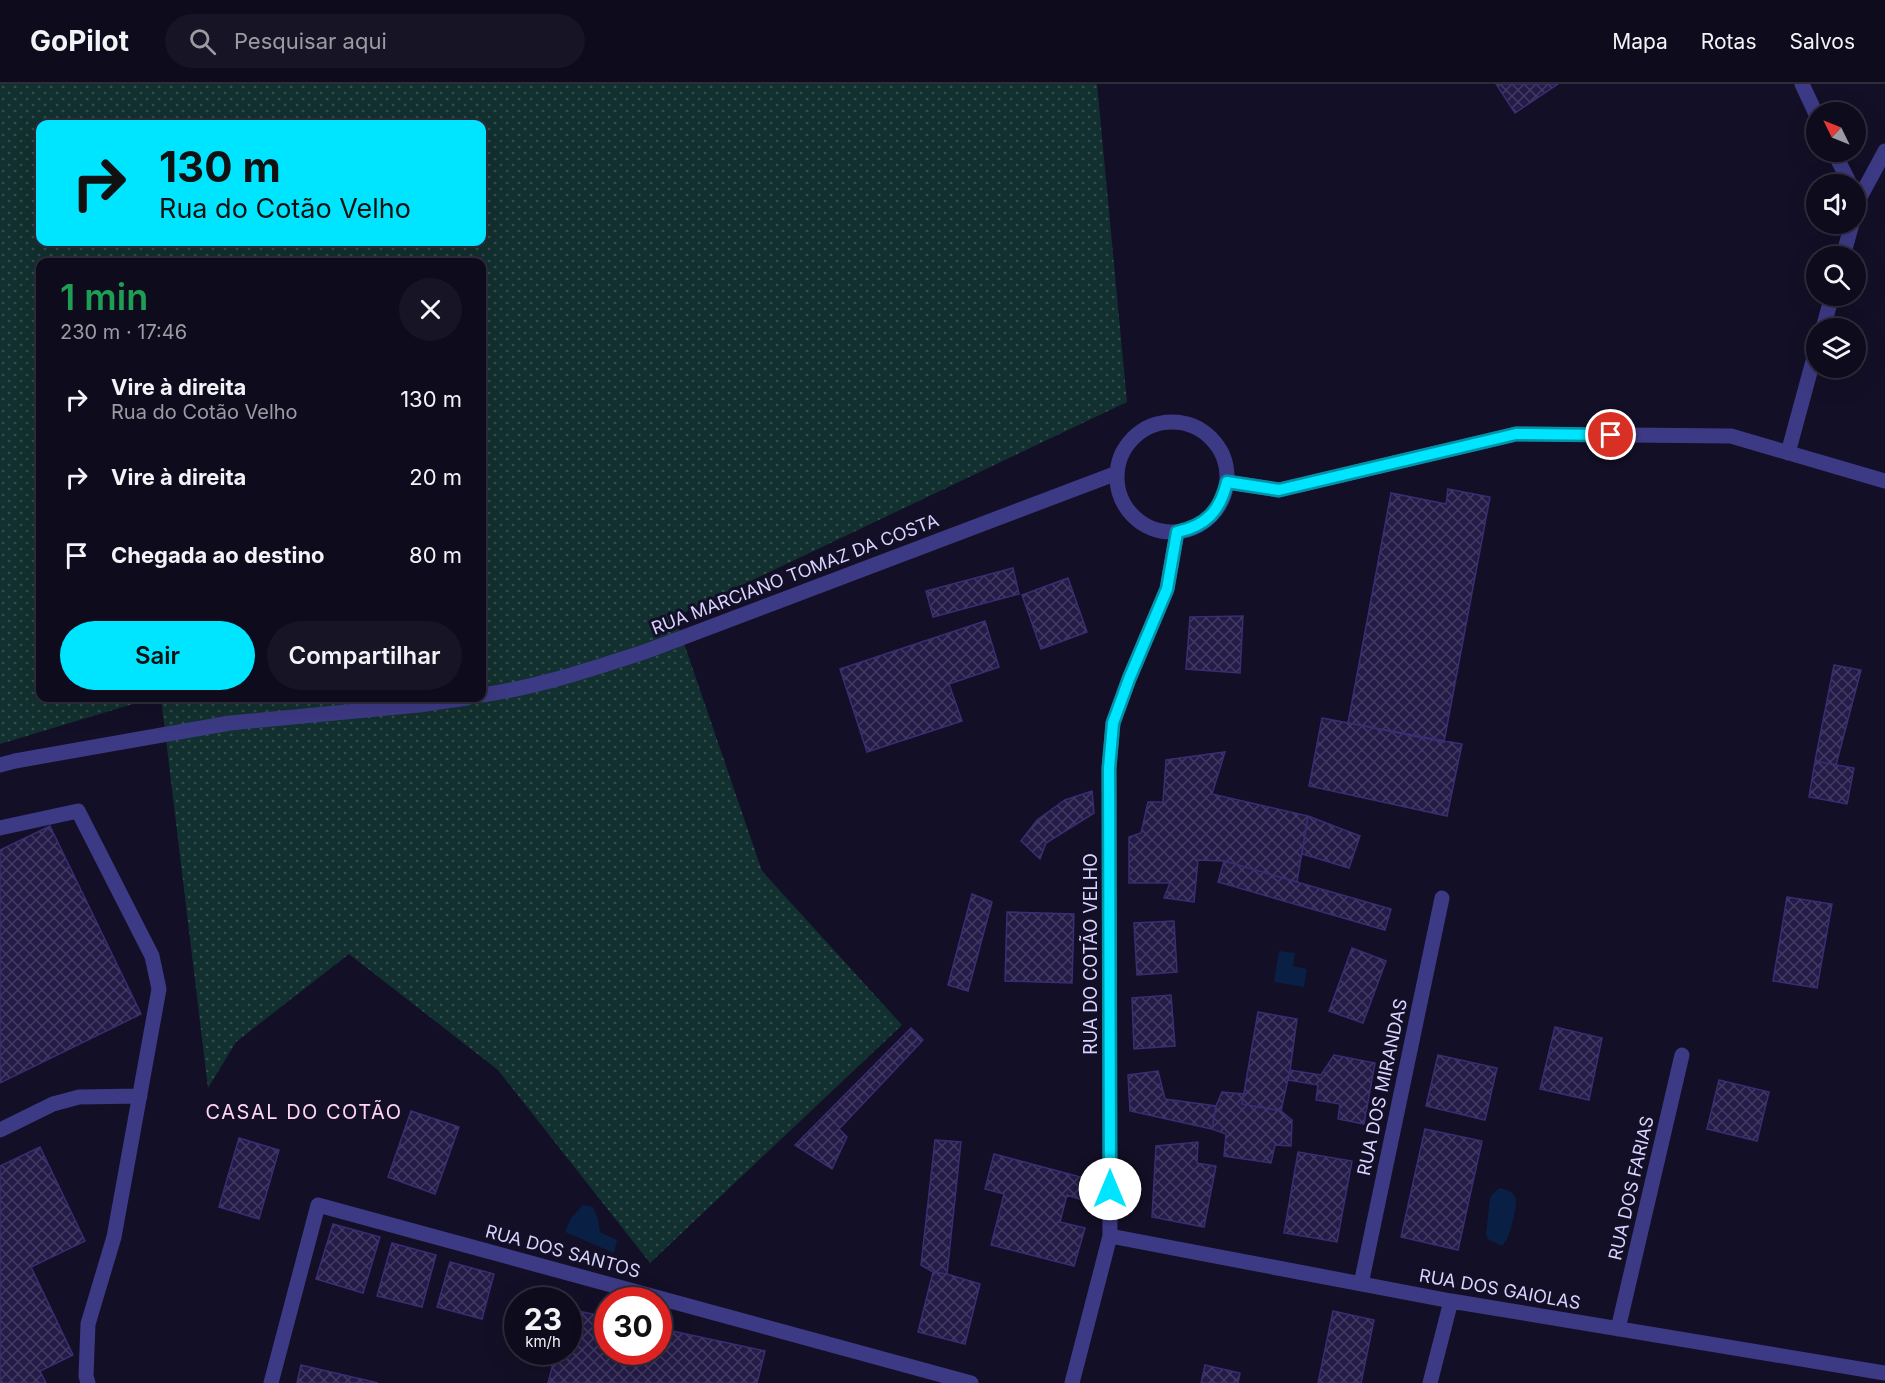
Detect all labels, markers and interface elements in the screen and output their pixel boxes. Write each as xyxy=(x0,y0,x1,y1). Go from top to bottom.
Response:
search box xyxy=(165,14,585,68)
text: GoPilot xyxy=(30,24,129,58)
icon: search xyxy=(186,25,219,58)
text: Pesquisar aqui xyxy=(234,28,387,54)
text: Mapa xyxy=(1612,29,1668,54)
text: Rotas xyxy=(1701,29,1756,54)
text: Salvos xyxy=(1789,29,1855,54)
north arrow xyxy=(1806,102,1866,162)
map controls xyxy=(1806,102,1866,378)
text: 130 m xyxy=(159,141,281,192)
icon: right xyxy=(60,144,138,222)
button: sound xyxy=(1806,174,1866,234)
text: Rua do Cotão Velho xyxy=(159,192,411,225)
button: search xyxy=(1806,246,1866,306)
text: 1 min xyxy=(60,275,148,319)
button: close xyxy=(399,278,462,341)
button: layers xyxy=(1806,318,1866,378)
text: 230 m · 17:46 xyxy=(60,320,187,344)
text: Vire à direita xyxy=(111,374,246,400)
icon: right xyxy=(60,383,93,416)
text: 130 m xyxy=(400,386,462,412)
text: Rua do Cotão Velho xyxy=(111,400,298,424)
pin xyxy=(1585,409,1636,460)
icon: arrive xyxy=(1594,418,1627,451)
icon: right xyxy=(60,461,93,494)
text: Vire à direita xyxy=(111,464,246,490)
text: 20 m xyxy=(409,464,462,490)
street label: RUA MARCIANO TOMAZ DA COSTA xyxy=(648,509,942,639)
icon: arrive xyxy=(60,539,93,572)
text: Chegada ao destino xyxy=(111,542,325,568)
text: 80 m xyxy=(409,542,462,568)
button: Sair xyxy=(60,621,255,690)
button: Compartilhar xyxy=(267,621,462,690)
street label: RUA DO COTÃO VELHO xyxy=(1079,853,1101,1055)
street label: RUA DOS MIRANDAS xyxy=(1353,997,1411,1177)
district label: CASAL DO COTÃO xyxy=(206,1099,402,1124)
street label: RUA DOS FARIAS xyxy=(1604,1114,1658,1262)
position arrow xyxy=(1078,1157,1142,1221)
street label: RUA DOS SANTOS xyxy=(483,1220,643,1282)
street label: RUA DOS GAIOLAS xyxy=(1418,1264,1582,1314)
speed limit sign: 30 xyxy=(594,1287,672,1365)
text: 23 xyxy=(524,1301,562,1337)
text: km/h xyxy=(525,1332,561,1351)

